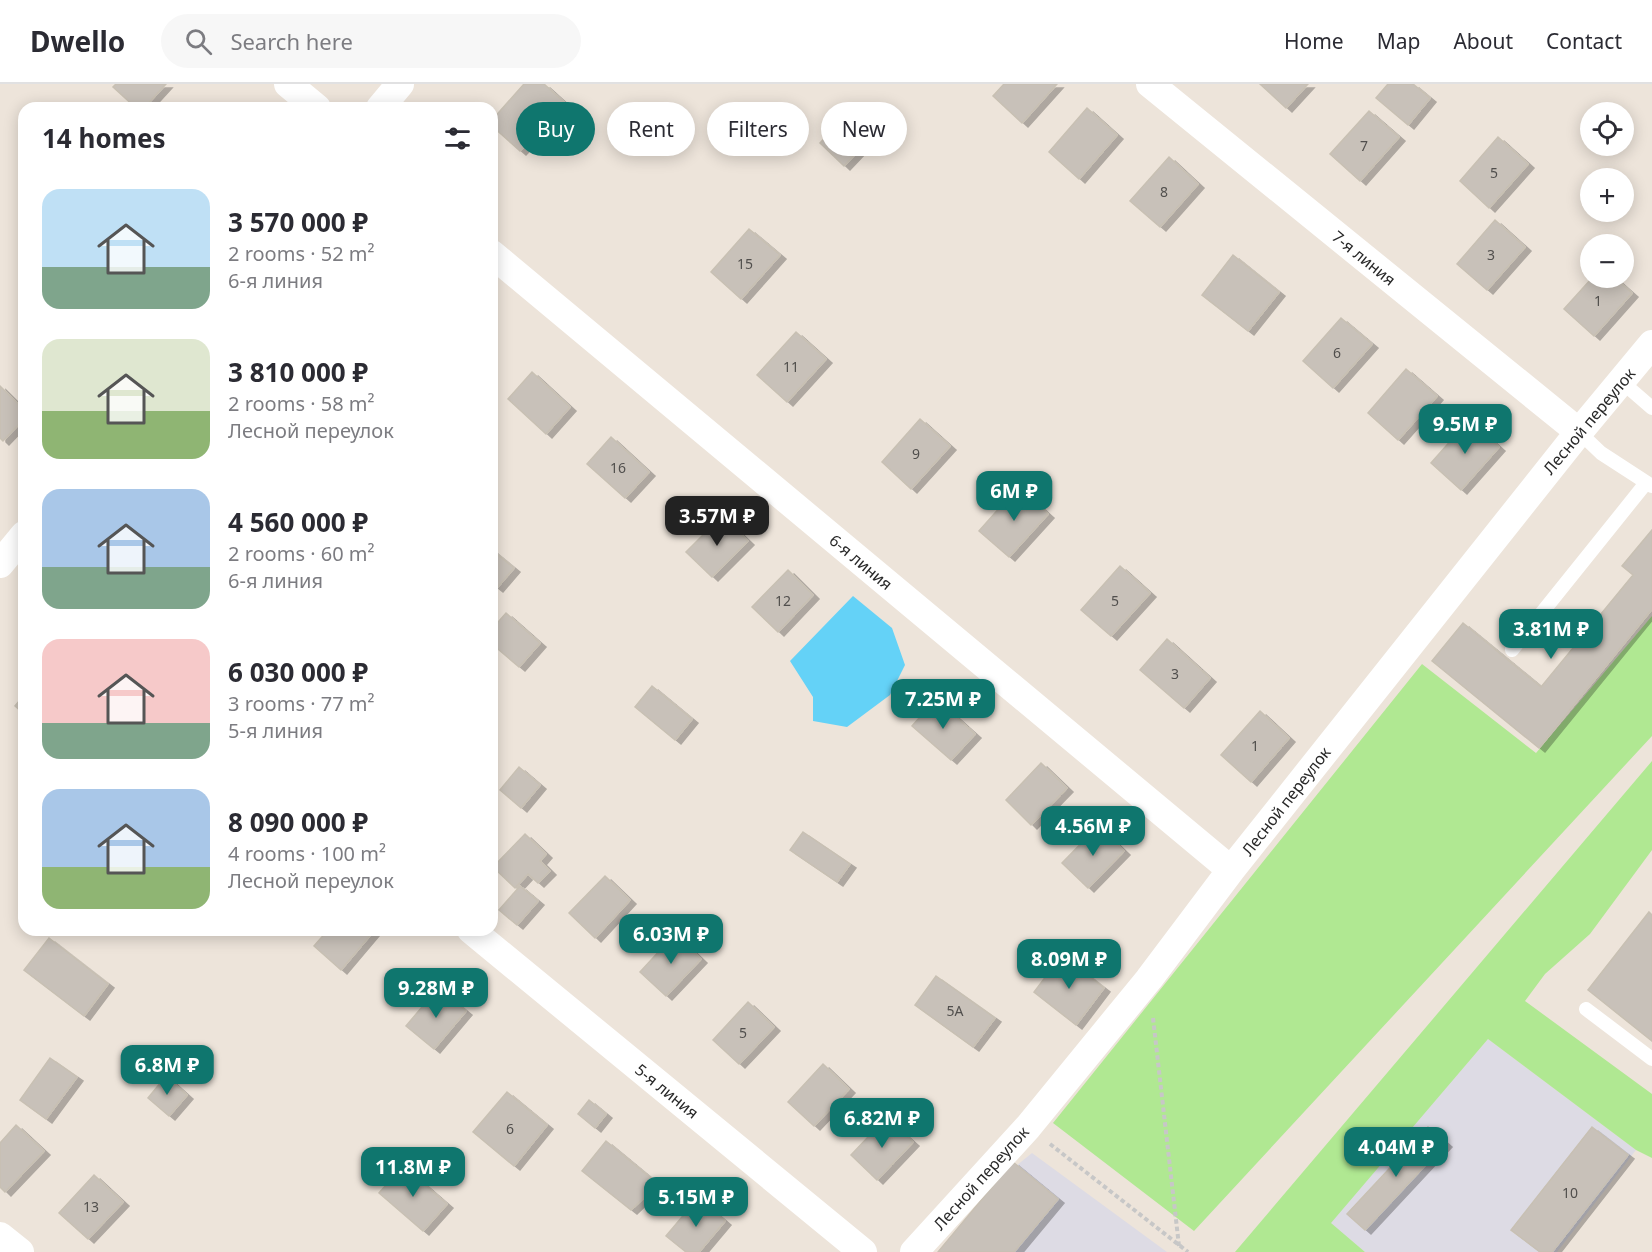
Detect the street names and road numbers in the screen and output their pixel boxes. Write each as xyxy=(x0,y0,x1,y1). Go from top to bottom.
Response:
street label: 7-я линия xyxy=(1328,226,1400,290)
street label: Лесной переулок xyxy=(1538,363,1640,479)
street label: 6-я линия xyxy=(825,529,897,595)
street label: Лесной переулок xyxy=(1237,742,1336,860)
street label: 5-я линия xyxy=(631,1059,703,1123)
street label: Лесной переулок xyxy=(928,1121,1034,1235)

